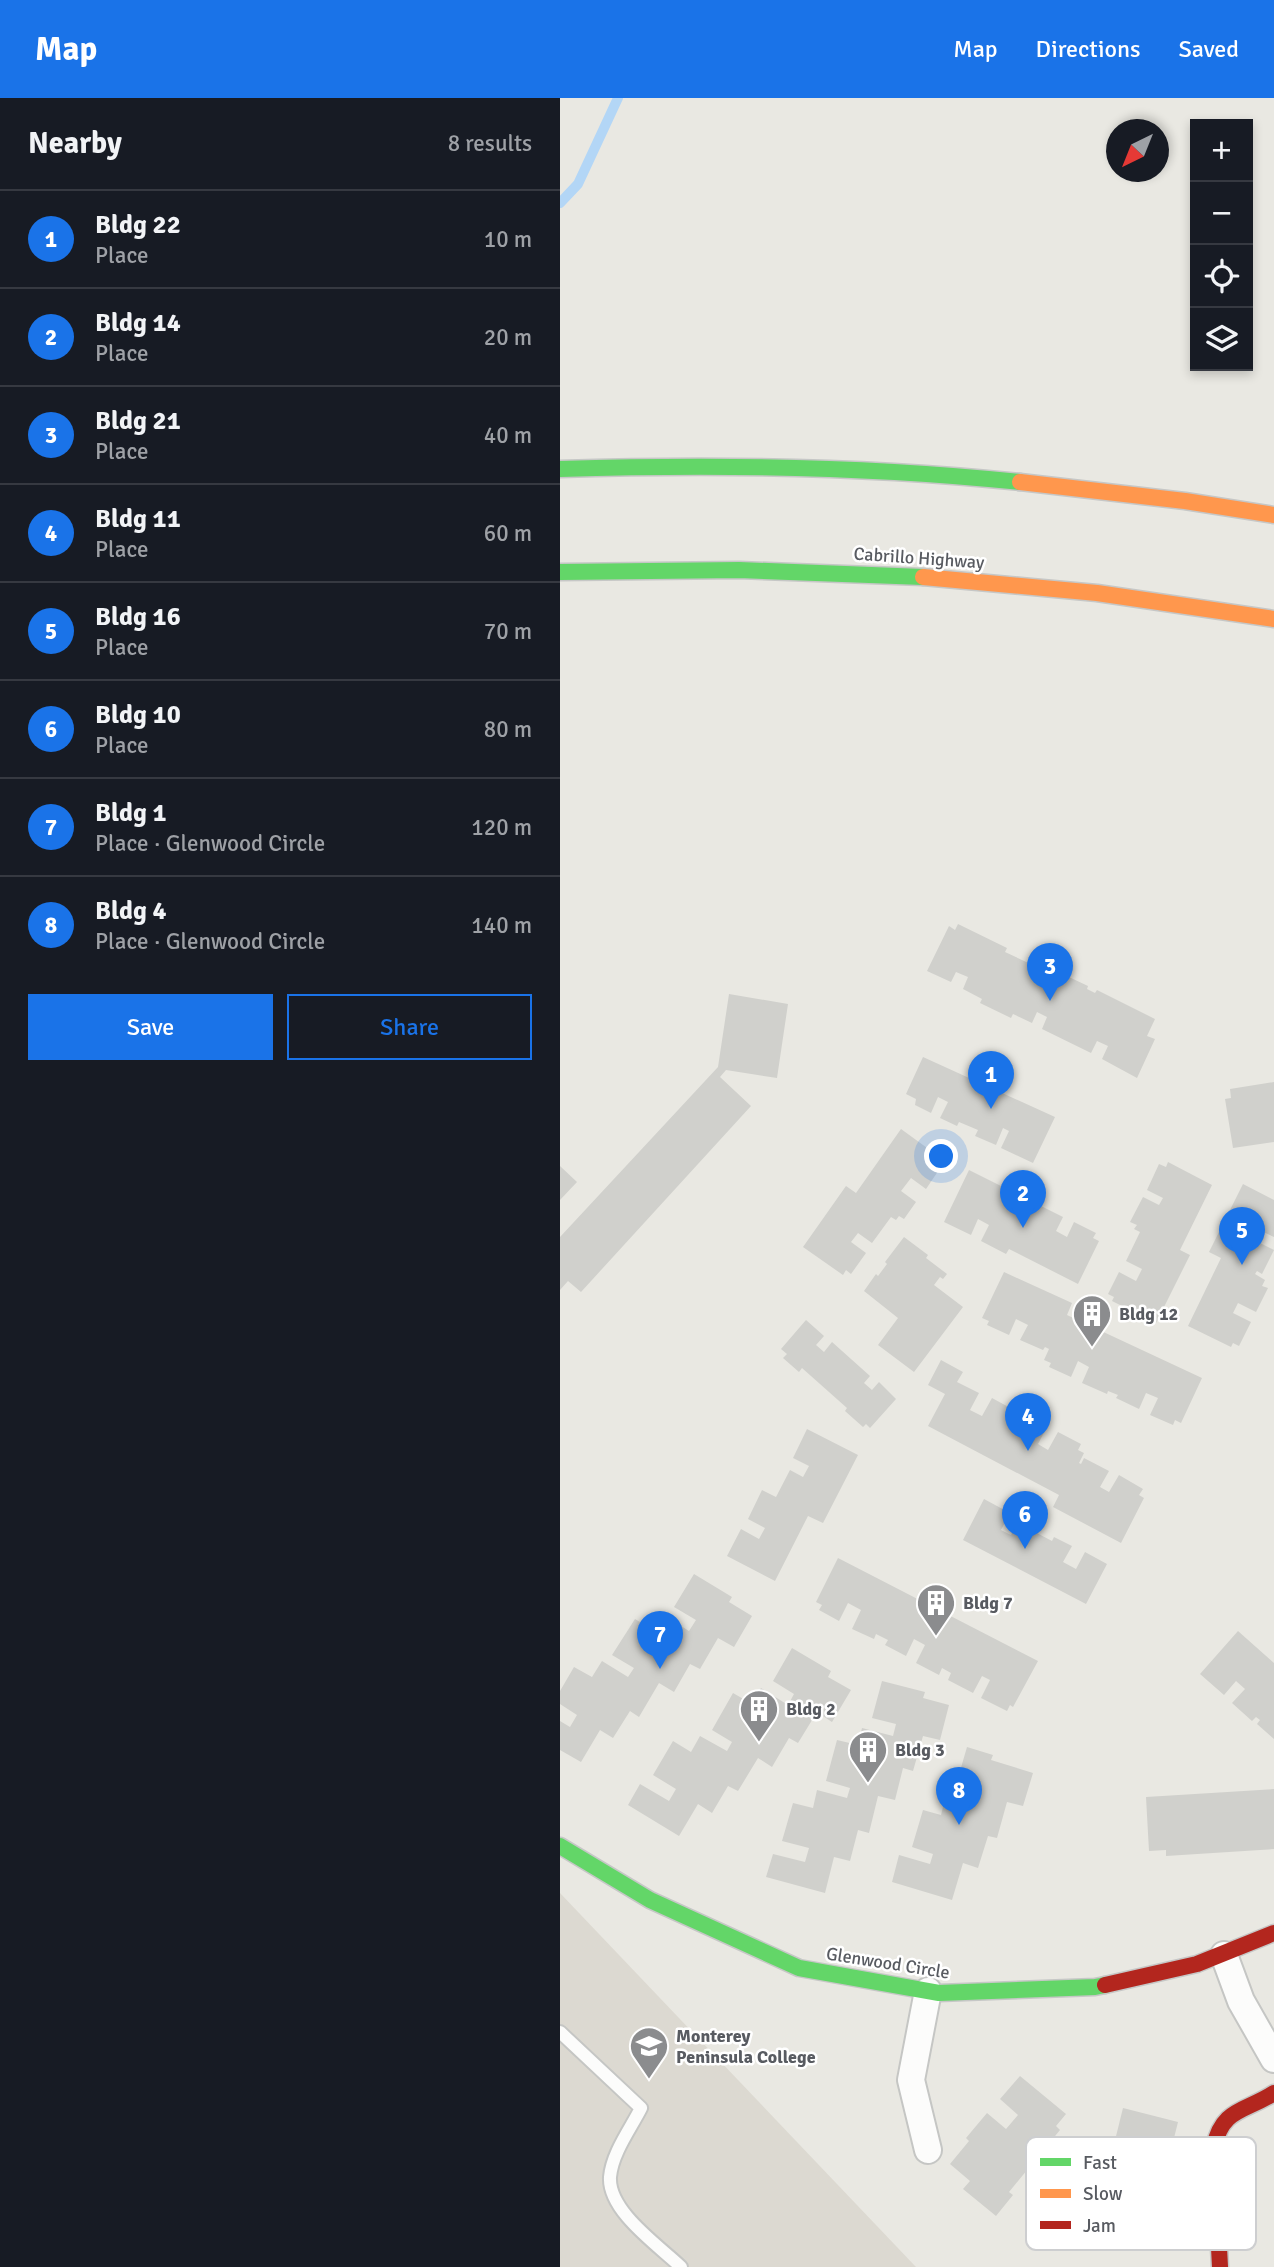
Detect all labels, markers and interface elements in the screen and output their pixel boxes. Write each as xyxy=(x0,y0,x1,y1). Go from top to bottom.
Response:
text: Map xyxy=(35,29,97,70)
text: Map xyxy=(953,34,998,64)
text: Directions xyxy=(1036,34,1141,64)
text: Saved xyxy=(1179,34,1239,64)
north arrow xyxy=(1106,119,1169,182)
map controls xyxy=(1190,119,1253,371)
button: + xyxy=(1190,119,1253,182)
text: Nearby xyxy=(28,125,122,162)
text: 8 results xyxy=(448,129,532,158)
button: − xyxy=(1190,182,1253,245)
text: Bldg 22 xyxy=(95,209,181,241)
text: 1 xyxy=(45,225,57,254)
text: 10 m xyxy=(484,225,532,254)
text: Place xyxy=(95,241,149,270)
button: locate xyxy=(1190,245,1253,308)
text: Bldg 14 xyxy=(95,307,181,339)
button: layers xyxy=(1190,308,1253,371)
text: 2 xyxy=(45,323,57,352)
text: 20 m xyxy=(484,323,532,352)
text: Place xyxy=(95,339,149,368)
text: Bldg 21 xyxy=(95,405,181,437)
text: 3 xyxy=(45,421,57,450)
text: 40 m xyxy=(484,421,532,450)
text: Place xyxy=(95,437,149,466)
text: Bldg 11 xyxy=(95,503,181,535)
text: 4 xyxy=(45,519,57,548)
text: 60 m xyxy=(484,519,532,548)
text: Place xyxy=(95,535,149,564)
street label: Cabrillo Highway xyxy=(853,542,986,574)
text: Bldg 16 xyxy=(95,601,181,633)
text: 5 xyxy=(45,617,57,646)
text: 70 m xyxy=(484,617,532,646)
text: Place xyxy=(95,633,149,662)
text: Bldg 10 xyxy=(95,699,181,731)
text: 6 xyxy=(45,715,57,744)
text: 80 m xyxy=(484,715,532,744)
text: Place xyxy=(95,731,149,760)
text: Bldg 1 xyxy=(95,797,167,829)
text: 7 xyxy=(45,813,57,842)
text: 120 m xyxy=(471,813,532,842)
text: Place · Glenwood Circle xyxy=(95,829,325,858)
text: Bldg 4 xyxy=(95,895,167,927)
text: 8 xyxy=(45,911,57,940)
text: 140 m xyxy=(471,911,532,940)
text: Place · Glenwood Circle xyxy=(95,927,325,956)
pin: 3 xyxy=(1027,943,1073,1001)
button: Save xyxy=(28,994,273,1060)
button: Share xyxy=(287,994,532,1060)
pin: 1 xyxy=(968,1051,1014,1109)
your location xyxy=(924,1139,958,1173)
pin: 2 xyxy=(1000,1170,1046,1228)
pin: 5 xyxy=(1219,1207,1265,1265)
building icon: Bldg 12 xyxy=(1071,1293,1113,1348)
place label: Bldg 12 xyxy=(1119,1303,1178,1325)
pin: 4 xyxy=(1005,1393,1051,1451)
pin: 6 xyxy=(1002,1491,1048,1549)
building icon: Bldg 7 xyxy=(915,1582,957,1637)
place label: Bldg 7 xyxy=(963,1592,1013,1614)
pin: 7 xyxy=(637,1611,683,1669)
building icon: Bldg 2 xyxy=(738,1688,780,1743)
place label: Bldg 2 xyxy=(786,1698,836,1720)
building icon: Bldg 3 xyxy=(847,1729,889,1784)
place label: Bldg 3 xyxy=(895,1739,945,1761)
pin: 8 xyxy=(936,1767,982,1825)
street label: Glenwood Circle xyxy=(825,1942,951,1984)
school or university icon: Monterey Peninsula College xyxy=(628,2025,670,2080)
place label: Monterey Peninsula College xyxy=(676,2025,816,2068)
legend xyxy=(1026,2137,1256,2250)
text: Fast xyxy=(1083,2151,1117,2175)
text: Slow xyxy=(1083,2182,1123,2206)
text: Jam xyxy=(1083,2214,1116,2238)

